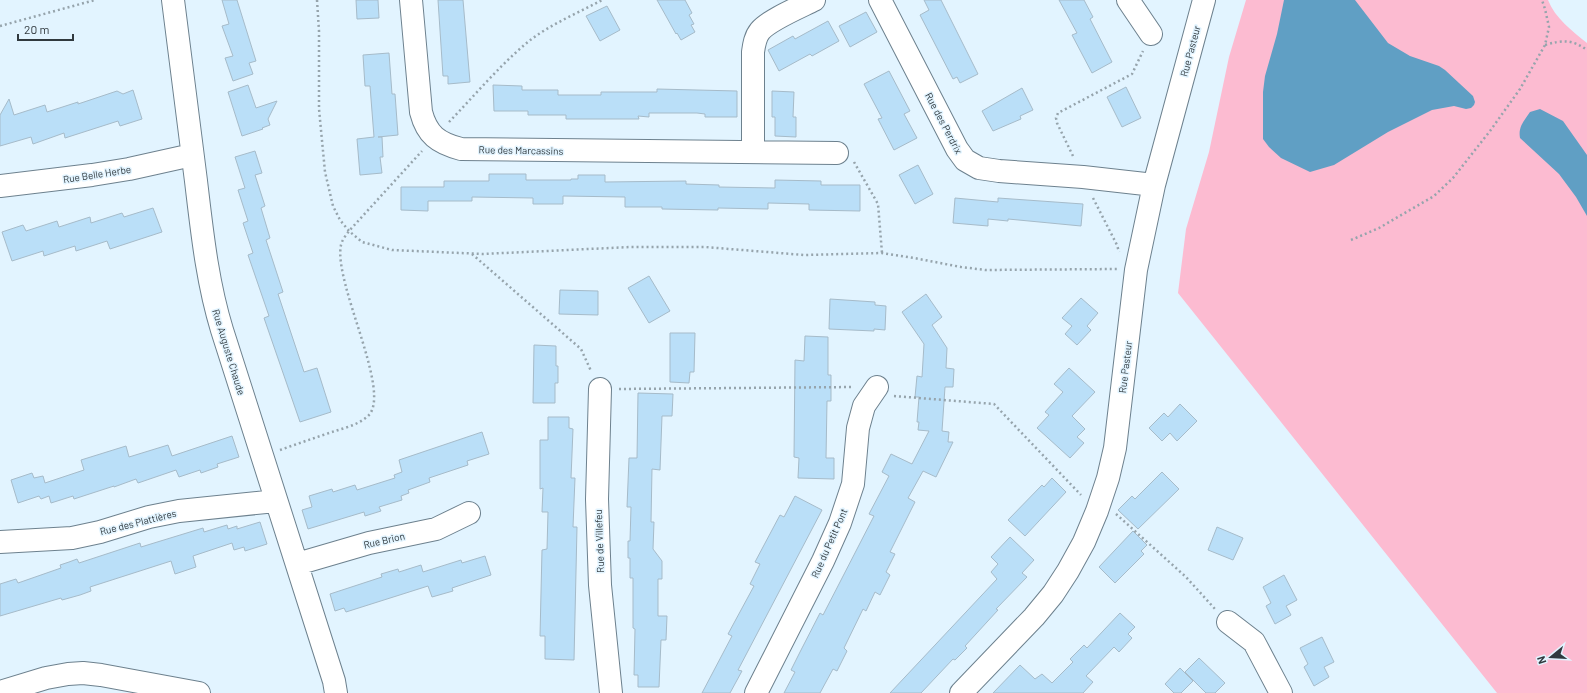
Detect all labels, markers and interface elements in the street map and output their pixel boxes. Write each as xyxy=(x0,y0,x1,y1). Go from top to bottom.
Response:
scale bar xyxy=(18,16,73,42)
text: 20 m xyxy=(24,22,50,36)
street label: Rue Pasteur xyxy=(1177,24,1203,78)
street label: Rue des Perdrix xyxy=(923,90,965,156)
street label: Rue des Marcassins xyxy=(479,143,564,157)
street label: Rue Belle Herbe xyxy=(62,163,132,185)
street label: Rue Auguste Chaude xyxy=(210,308,248,396)
street label: Rue Pasteur xyxy=(1116,340,1134,394)
street label: Rue du Petit Pont xyxy=(808,506,850,580)
street label: Rue des Plattières xyxy=(99,507,178,537)
street label: Rue de Villefeu xyxy=(592,509,606,573)
street label: Rue Brion xyxy=(362,529,406,551)
north arrow xyxy=(1531,637,1571,677)
text: N xyxy=(1534,655,1548,666)

